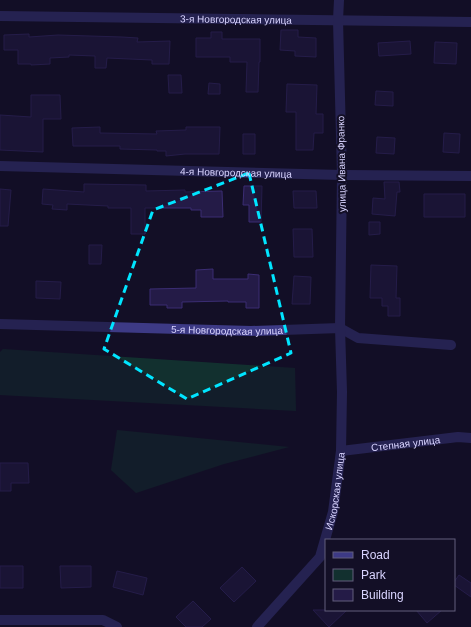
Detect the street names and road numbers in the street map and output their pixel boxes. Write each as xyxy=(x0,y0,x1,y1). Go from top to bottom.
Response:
street label: 3-я Новгородская улица xyxy=(180,13,292,26)
street label: улица Ивана Франко xyxy=(335,115,348,212)
street label: 4-я Новгородская улица xyxy=(180,166,292,180)
street label: 5-я Новгородская улица xyxy=(171,324,283,337)
street label: Степная улица xyxy=(370,434,441,453)
street label: Искорская улица xyxy=(323,451,347,531)

